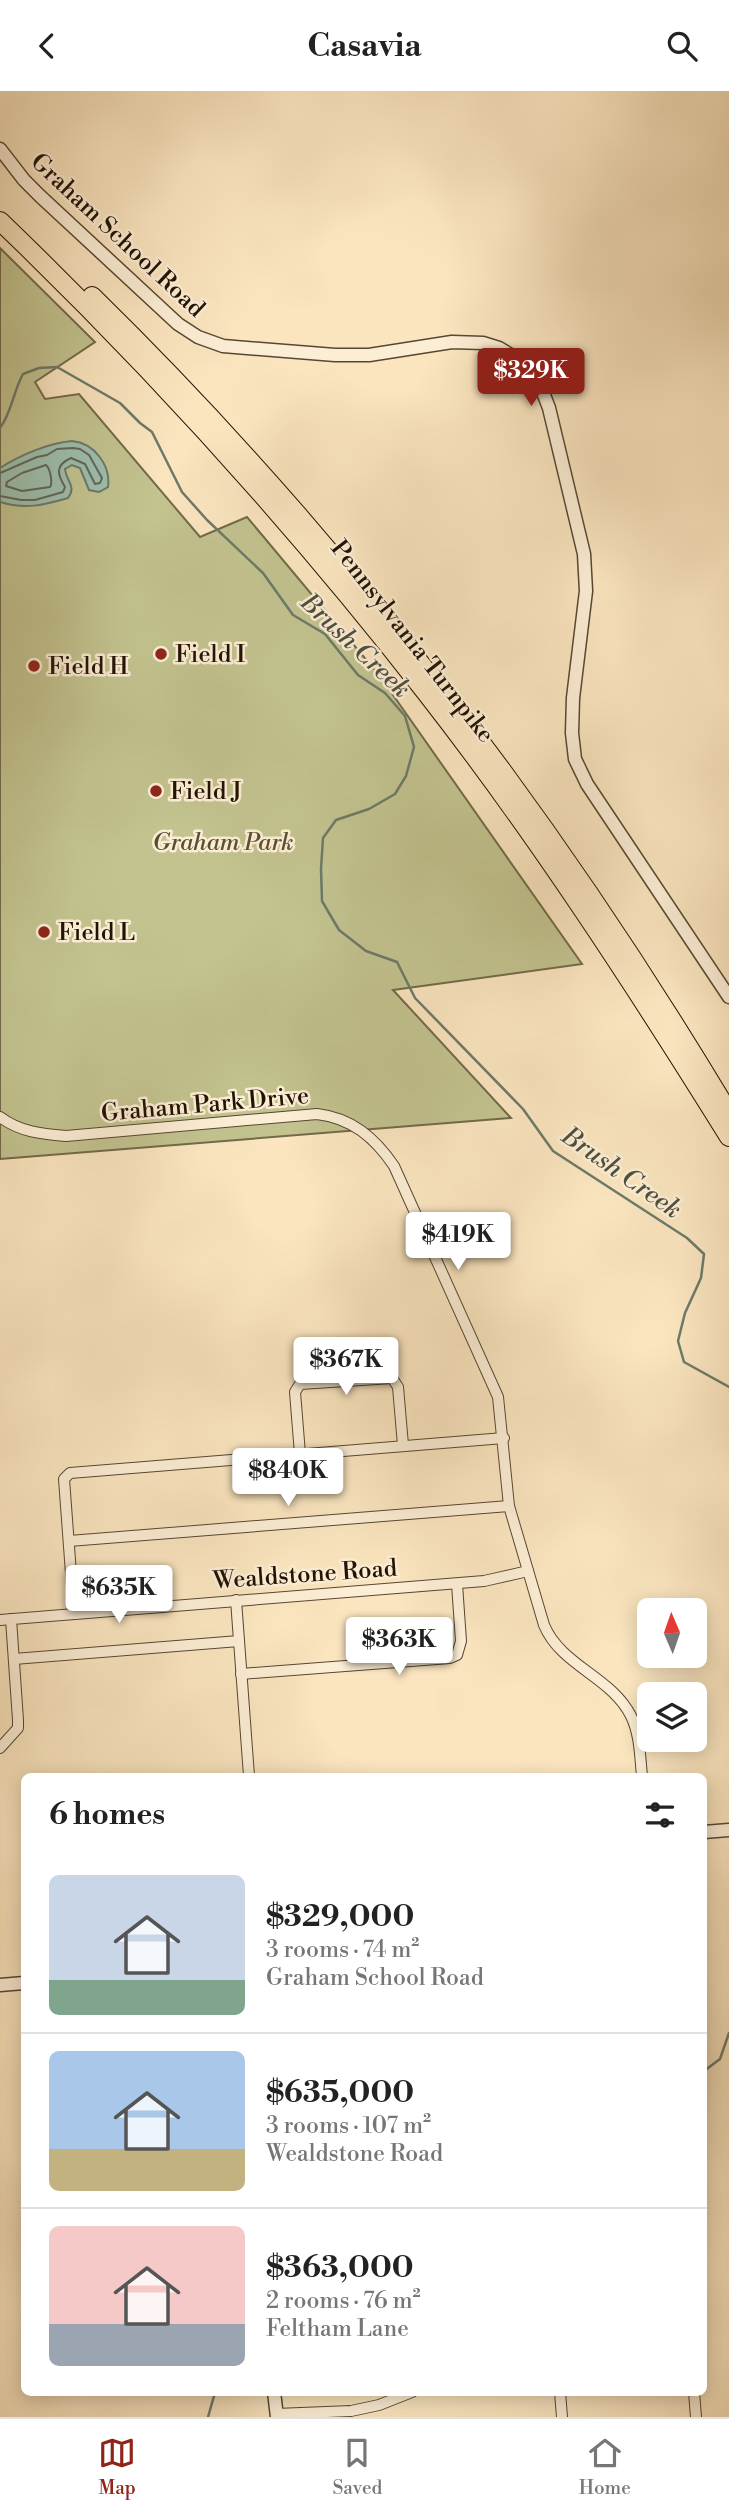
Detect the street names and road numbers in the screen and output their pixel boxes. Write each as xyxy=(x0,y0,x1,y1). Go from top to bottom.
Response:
street label: Graham School Road xyxy=(24,147,211,324)
street label: Pennsylvania Turnpike xyxy=(324,534,501,749)
street label: Graham Park Drive xyxy=(100,1081,310,1129)
street label: Wealdstone Road xyxy=(211,1554,399,1596)

